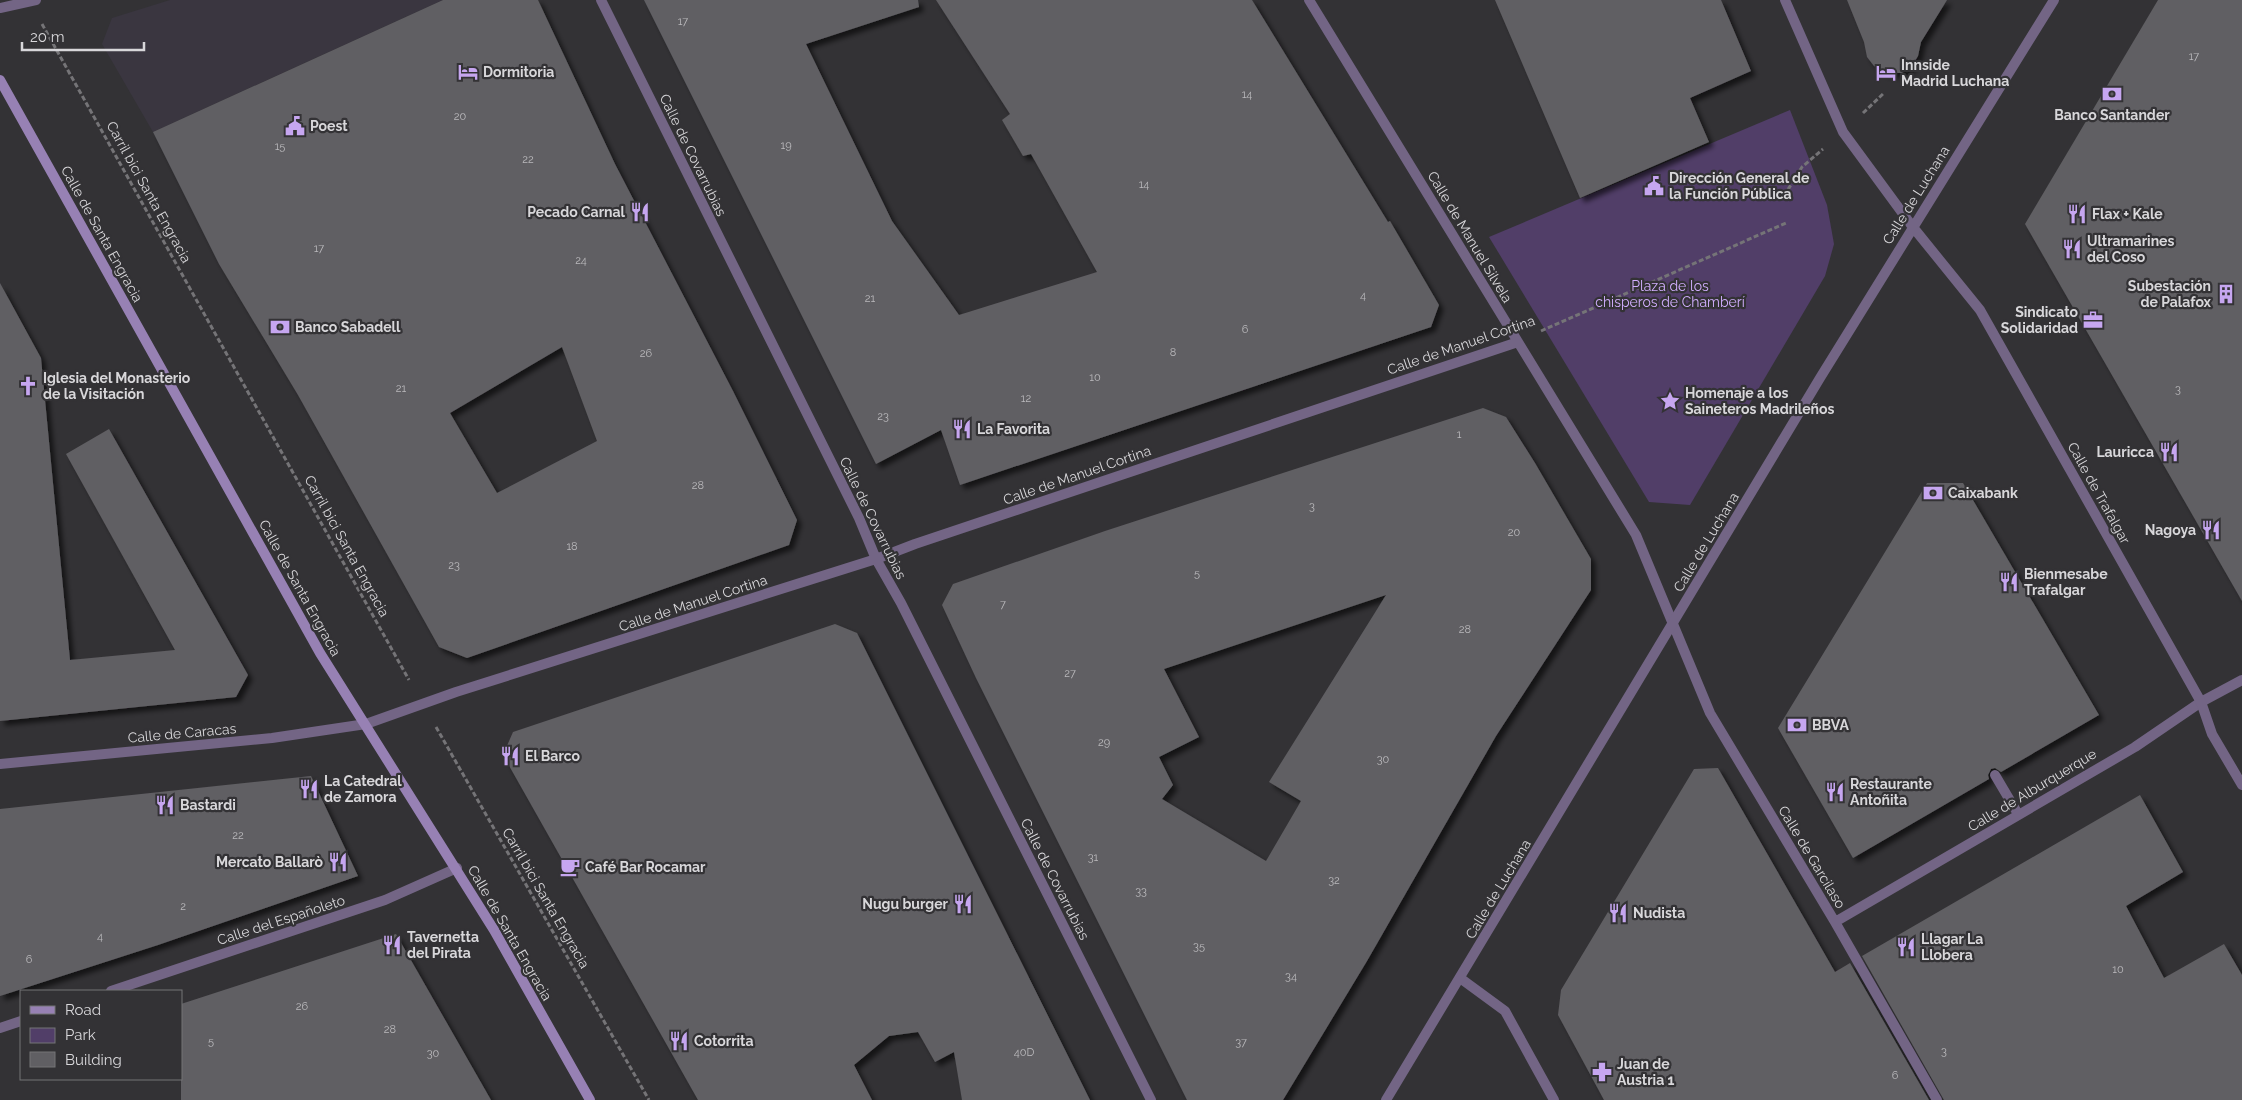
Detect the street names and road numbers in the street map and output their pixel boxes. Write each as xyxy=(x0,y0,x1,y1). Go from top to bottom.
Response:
street label: Calle de Covarrubias xyxy=(656,91,730,219)
street label: Carril bici Santa Engracia xyxy=(103,118,195,266)
street label: Calle de Luchana xyxy=(1879,143,1953,247)
street label: Calle de Santa Engracia xyxy=(58,163,146,305)
street label: Calle de Manuel Silvela xyxy=(1424,168,1516,306)
street label: Calle de Manuel Cortina xyxy=(1385,312,1537,378)
street label: Calle de Trafalgar xyxy=(2064,439,2134,547)
street label: Calle de Manuel Cortina xyxy=(1001,442,1153,508)
street label: Calle de Covarrubias xyxy=(836,454,910,582)
street label: Carril bici Santa Engracia xyxy=(301,472,393,620)
street label: Calle de Luchana xyxy=(1670,490,1742,594)
street label: Calle de Santa Engracia xyxy=(256,517,344,659)
street label: Calle de Manuel Cortina xyxy=(617,571,769,635)
street label: Calle de Caracas xyxy=(127,720,237,746)
street label: Calle de Alburquerque xyxy=(1965,745,2099,835)
street label: Calle de Garcilaso xyxy=(1775,803,1849,911)
street label: Calle de Covarrubias xyxy=(1017,816,1093,943)
street label: Carril bici Santa Engracia xyxy=(499,825,593,971)
street label: Calle de Luchana xyxy=(1462,837,1534,941)
street label: Calle de Santa Engracia xyxy=(465,863,555,1003)
street label: Calle del Españoleto xyxy=(215,892,347,948)

